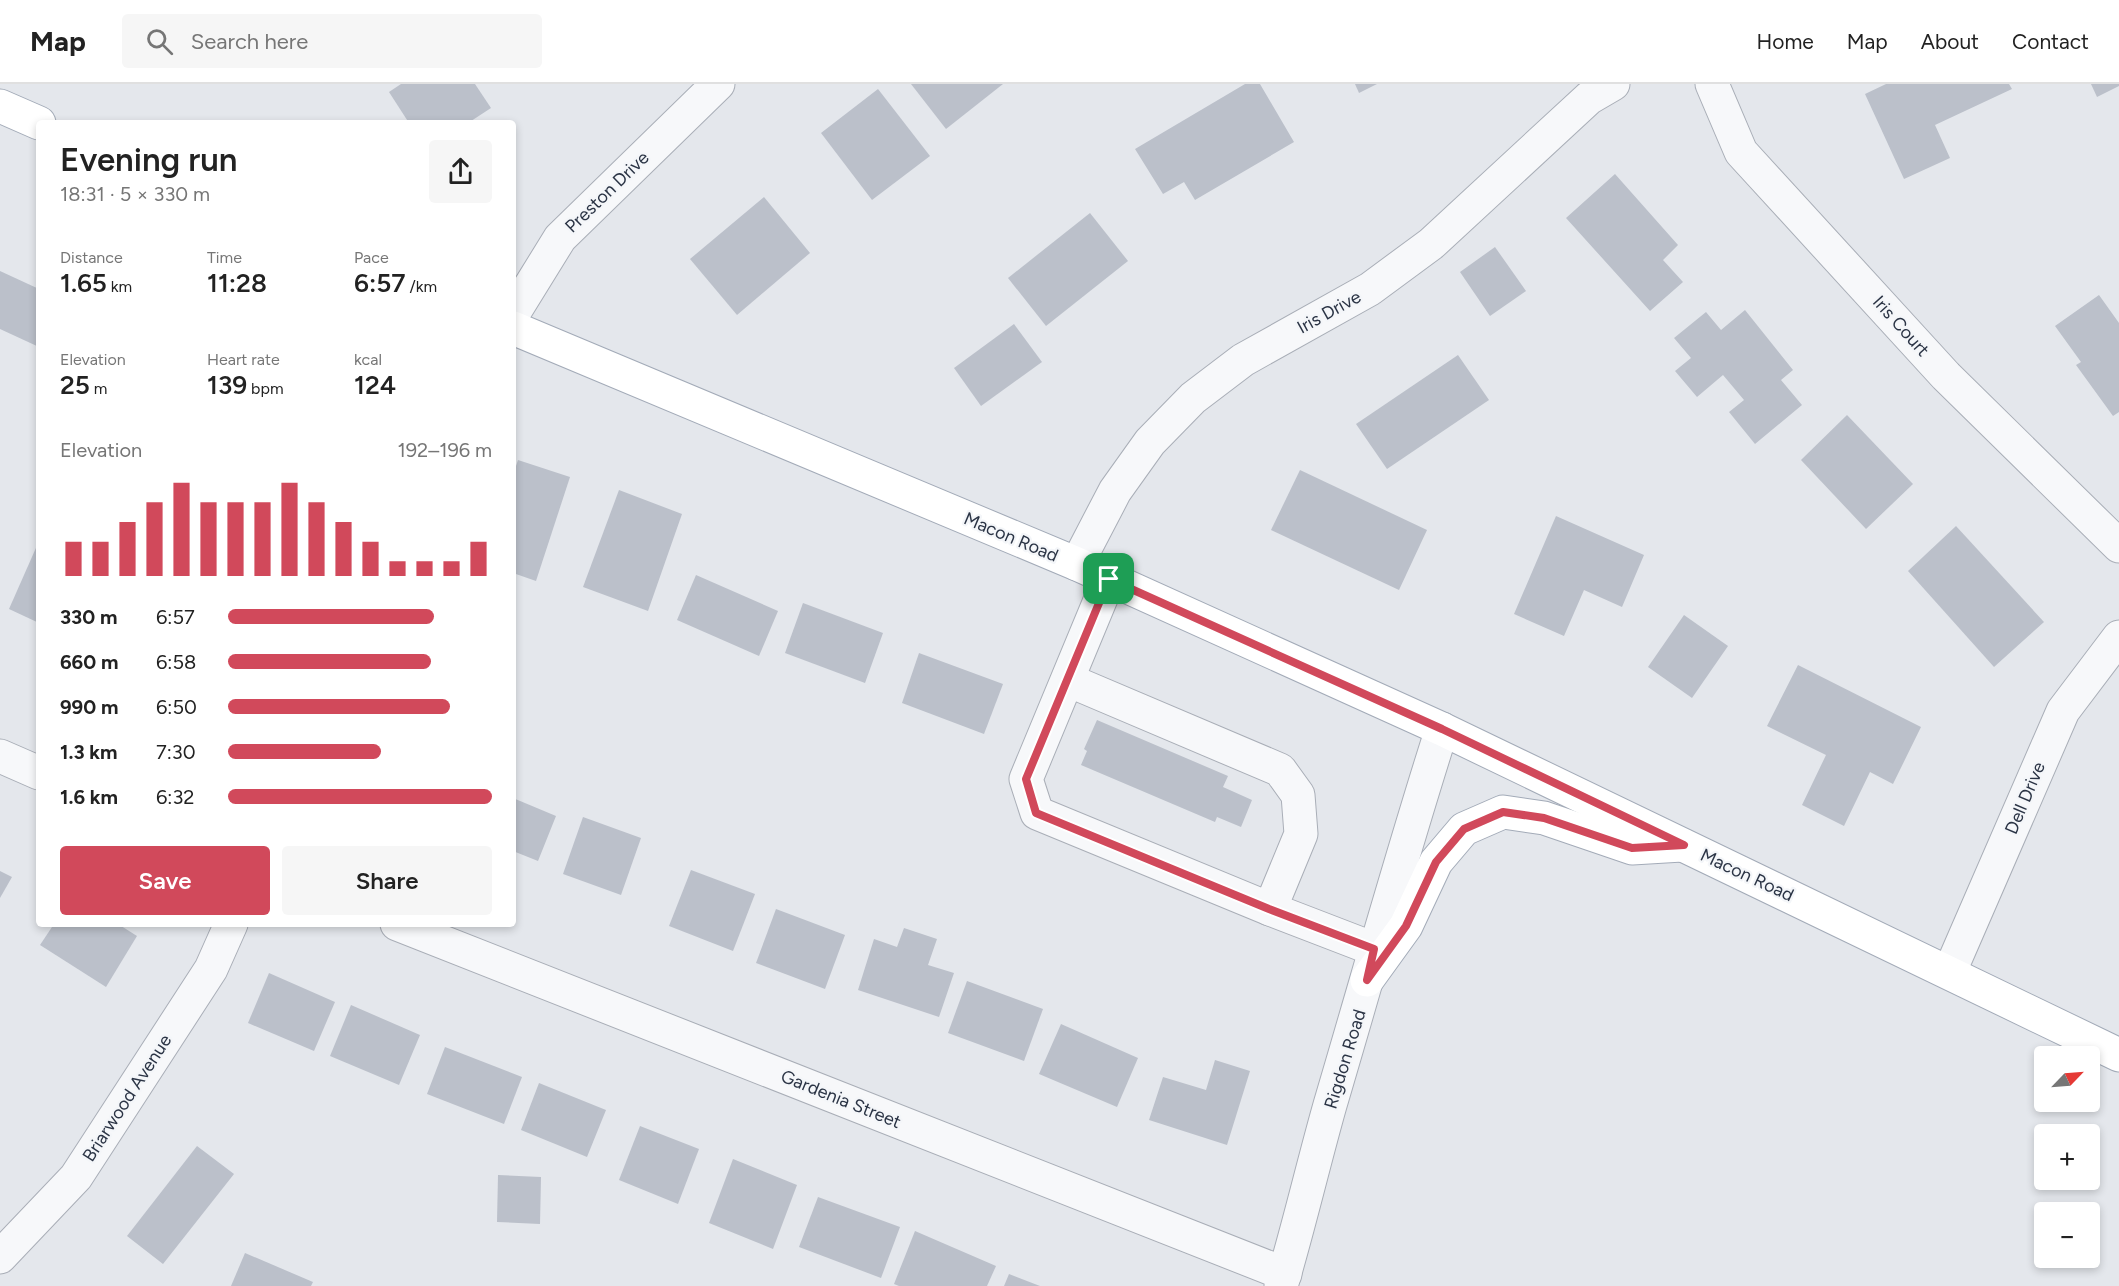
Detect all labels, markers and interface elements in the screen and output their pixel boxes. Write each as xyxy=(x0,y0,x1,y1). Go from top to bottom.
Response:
search box xyxy=(122,14,542,68)
text: Map xyxy=(30,24,86,58)
icon: search xyxy=(143,25,176,58)
text: Search here xyxy=(191,28,308,55)
text: Home xyxy=(1757,29,1814,54)
text: Map xyxy=(1847,29,1888,54)
text: About xyxy=(1921,29,1979,54)
text: Contact xyxy=(2012,29,2089,54)
text: Evening run xyxy=(60,140,237,179)
button: share xyxy=(429,140,492,203)
street label: Preston Drive xyxy=(561,146,654,237)
text: 18:31 · 5 × 330 m xyxy=(60,182,210,206)
text: Distance xyxy=(60,248,123,267)
text: Time xyxy=(207,248,242,267)
text: Pace xyxy=(354,248,389,267)
text: 1.65 xyxy=(60,267,107,299)
text: 11:28 xyxy=(207,267,267,299)
text: 6:57 xyxy=(354,267,406,299)
text: km xyxy=(107,277,132,296)
text: /km xyxy=(406,277,437,296)
street label: Iris Drive xyxy=(1293,285,1365,338)
street label: Iris Court xyxy=(1868,291,1934,361)
text: Elevation xyxy=(60,350,126,369)
text: Heart rate xyxy=(207,350,280,369)
text: kcal xyxy=(354,350,382,369)
text: 25 xyxy=(60,369,90,401)
text: 139 xyxy=(207,369,247,401)
text: 124 xyxy=(354,369,396,401)
text: m xyxy=(90,379,107,398)
text: bpm xyxy=(247,379,284,398)
text: Elevation xyxy=(60,438,142,462)
text: 192–196 m xyxy=(397,438,492,462)
street label: Macon Road xyxy=(960,507,1062,567)
pin xyxy=(1083,553,1134,604)
icon: arrive xyxy=(1092,562,1125,595)
text: 330 m xyxy=(60,605,117,629)
text: 6:57 xyxy=(156,605,195,629)
text: 660 m xyxy=(60,650,118,674)
text: 6:58 xyxy=(156,650,196,674)
text: 990 m xyxy=(60,695,118,719)
text: 6:50 xyxy=(156,695,197,719)
text: 1.3 km xyxy=(60,740,117,764)
text: 7:30 xyxy=(156,740,196,764)
street label: Dell Drive xyxy=(2000,758,2050,837)
text: 1.6 km xyxy=(60,785,118,809)
text: 6:32 xyxy=(156,785,194,809)
street label: Macon Road xyxy=(1697,844,1797,906)
button: Save xyxy=(60,846,270,915)
button: Share xyxy=(282,846,492,915)
street label: Rigdon Road xyxy=(1319,1007,1371,1111)
street label: Briarwood Avenue xyxy=(78,1030,176,1166)
north arrow xyxy=(2034,1046,2100,1112)
map controls xyxy=(2034,1046,2100,1268)
street label: Gardenia Street xyxy=(778,1065,904,1133)
button: + xyxy=(2034,1124,2100,1190)
button: − xyxy=(2034,1202,2100,1268)

